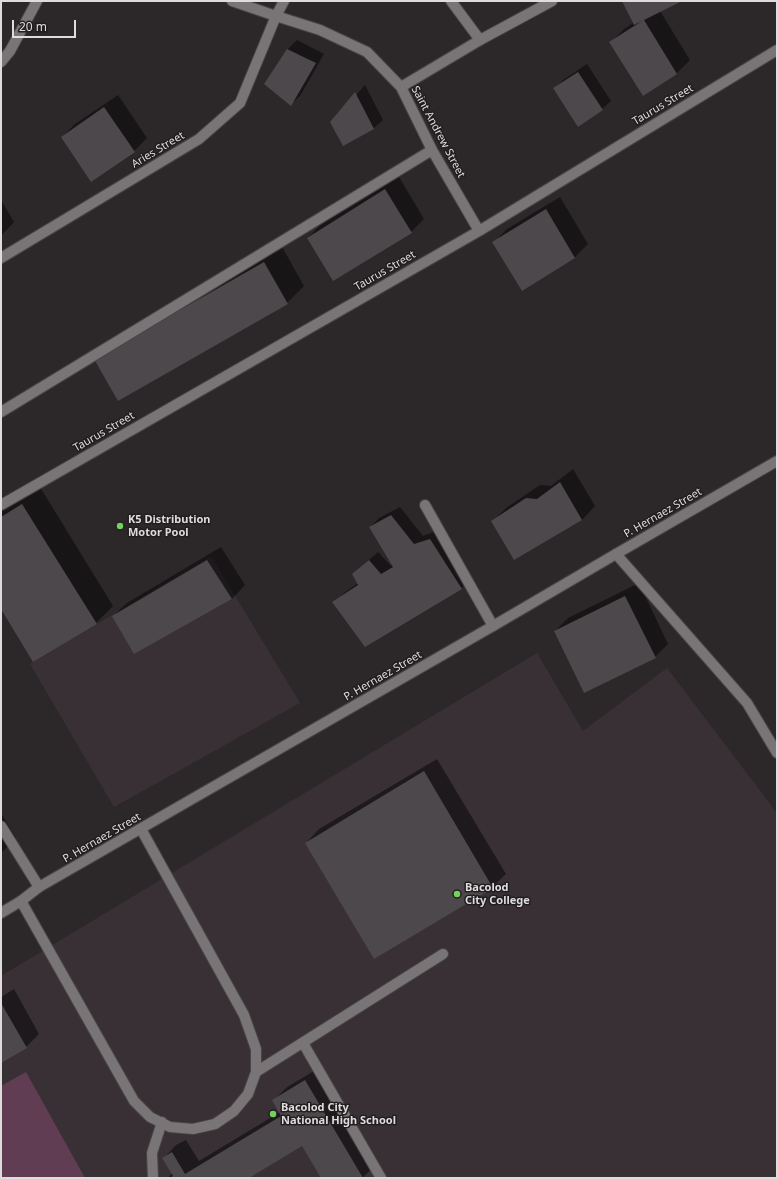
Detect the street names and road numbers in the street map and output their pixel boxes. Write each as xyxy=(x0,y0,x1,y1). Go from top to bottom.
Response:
street label: Taurus Street xyxy=(630,82,696,128)
street label: Saint Andrew Street xyxy=(408,84,468,180)
street label: Aries Street xyxy=(129,129,187,171)
street label: Taurus Street xyxy=(352,248,418,294)
street label: Taurus Street xyxy=(71,409,137,455)
street label: P. Hernaez Street xyxy=(622,485,704,541)
street label: P. Hernaez Street xyxy=(342,648,424,704)
street label: P. Hernaez Street xyxy=(61,810,143,866)

